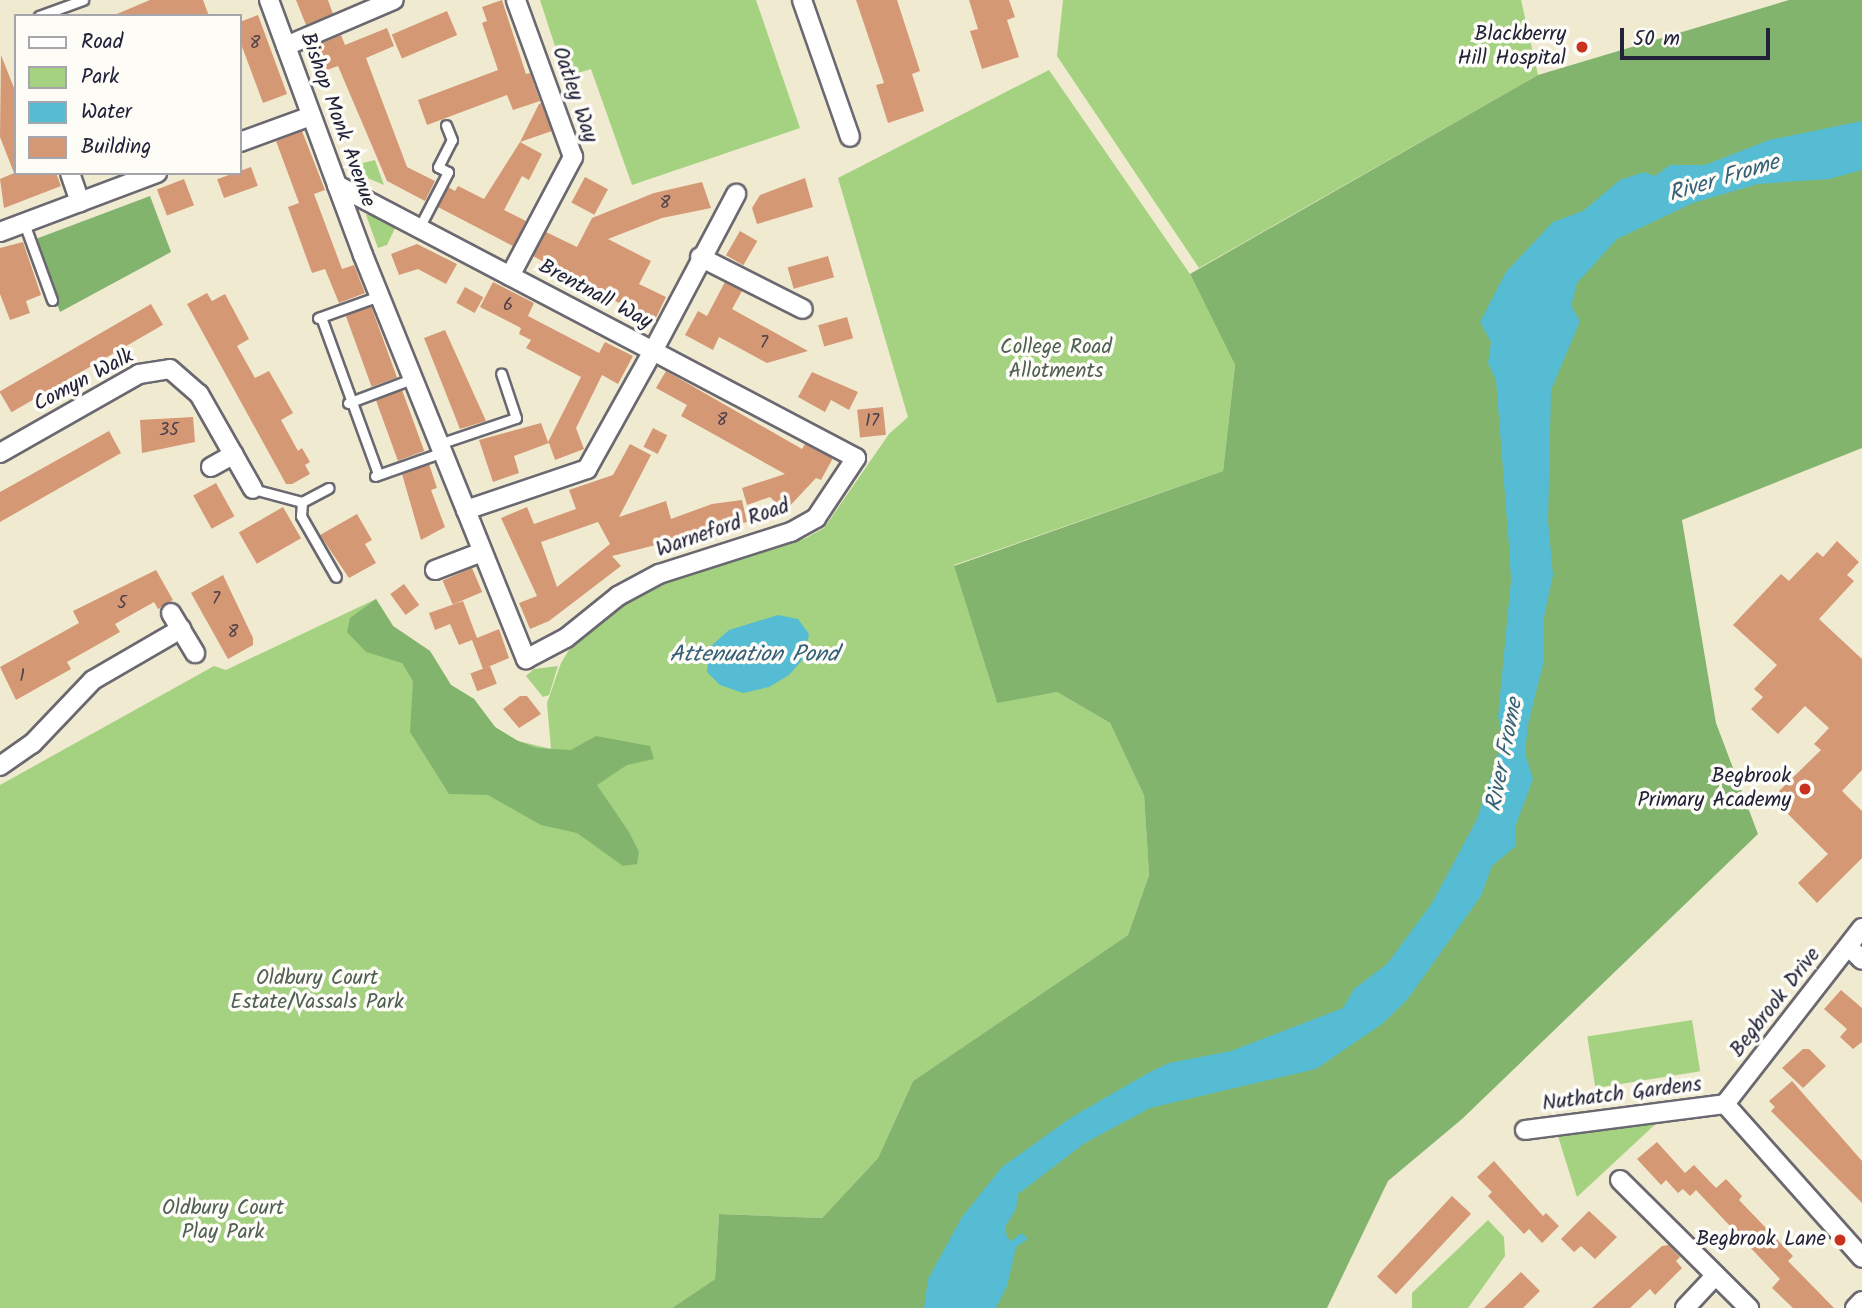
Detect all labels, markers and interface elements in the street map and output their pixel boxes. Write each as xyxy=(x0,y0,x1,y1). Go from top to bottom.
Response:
legend xyxy=(14,14,242,175)
scale bar xyxy=(1624,14,1774,58)
place label: Blackberry Hill Hospital xyxy=(1458,22,1566,72)
text: 50 m xyxy=(1633,23,1680,56)
text: Road xyxy=(81,26,123,59)
street label: Bishop Monk Avenue xyxy=(294,29,380,211)
house number: 8 xyxy=(250,33,260,55)
marker: Blackberry Hill Hospital xyxy=(1572,37,1592,57)
street label: Oatley Way xyxy=(546,44,602,146)
text: Park xyxy=(81,61,119,94)
text: Water xyxy=(81,96,132,129)
text: Building xyxy=(81,131,151,164)
water label: River Frome xyxy=(1665,149,1783,209)
house number: 8 xyxy=(660,193,670,215)
street label: Brentnall Way xyxy=(534,255,656,335)
house number: 6 xyxy=(503,295,513,317)
house number: 7 xyxy=(760,333,768,355)
park label: College Road Allotments xyxy=(1000,335,1112,385)
street label: Comyn Walk xyxy=(30,344,138,418)
house number: 8 xyxy=(717,410,727,432)
house number: 17 xyxy=(865,411,879,433)
house number: 35 xyxy=(159,420,179,442)
street label: Warneford Road xyxy=(653,494,793,564)
house number: 7 xyxy=(212,589,220,611)
house number: 5 xyxy=(117,593,127,615)
house number: 8 xyxy=(228,622,238,644)
water label: Attenuation Pond xyxy=(669,641,839,669)
house number: 1 xyxy=(19,666,25,688)
water label: River Frome xyxy=(1481,696,1529,814)
place label: Begbrook Primary Academy xyxy=(1637,764,1791,814)
marker: Begbrook Primary Academy xyxy=(1797,781,1813,797)
street label: Begbrook Drive xyxy=(1725,943,1827,1063)
park label: Oldbury Court Estate/Vassals Park xyxy=(230,966,404,1016)
street label: Nuthatch Gardens xyxy=(1541,1073,1703,1117)
park label: Oldbury Court Play Park xyxy=(162,1196,284,1246)
place label: Begbrook Lane xyxy=(1696,1227,1826,1253)
marker: Begbrook Lane xyxy=(1832,1232,1848,1248)

